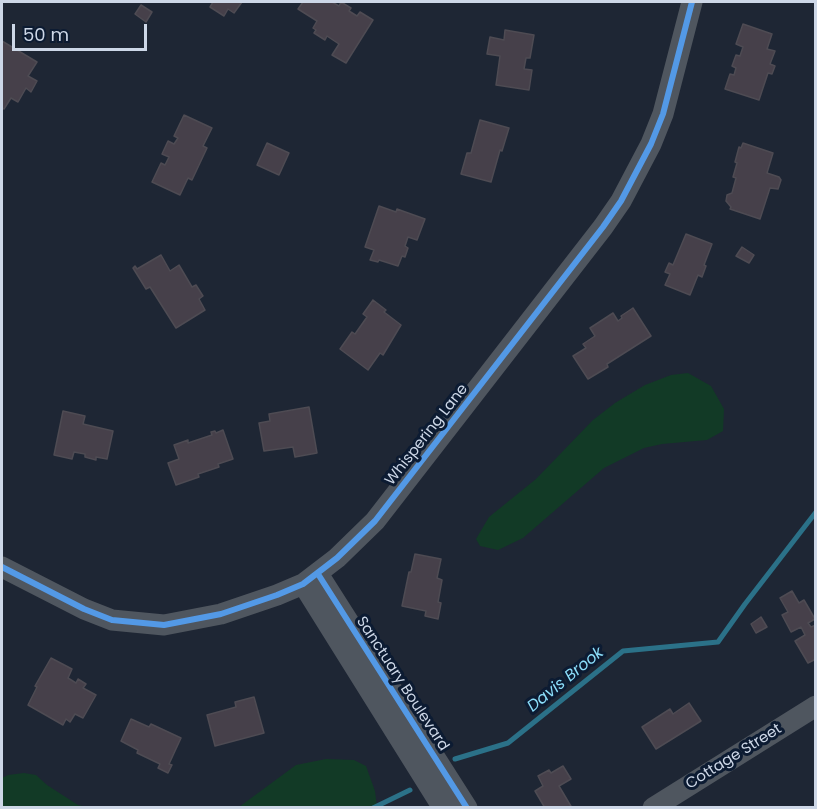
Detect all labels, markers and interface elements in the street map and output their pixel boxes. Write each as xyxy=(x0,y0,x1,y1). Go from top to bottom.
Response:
scale bar xyxy=(15,12,150,50)
text: 50 m xyxy=(23,22,69,47)
street label: Whispering Lane xyxy=(382,381,472,489)
street label: Sanctuary Boulevard xyxy=(352,613,452,755)
water label: Davis Brook xyxy=(524,643,608,717)
street label: Cottage Street xyxy=(683,720,785,794)

